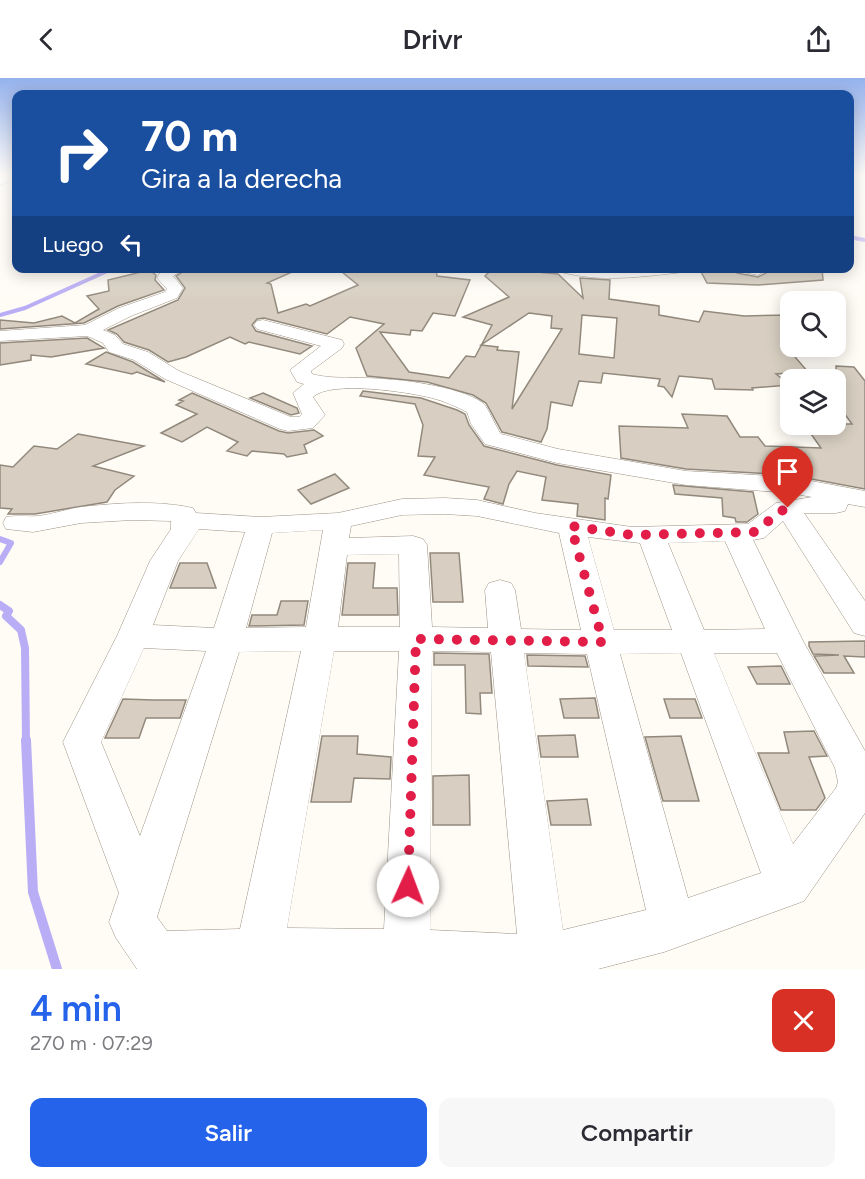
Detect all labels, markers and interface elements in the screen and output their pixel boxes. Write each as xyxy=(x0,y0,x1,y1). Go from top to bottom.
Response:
icon: back xyxy=(30,23,63,56)
text: Drivr xyxy=(403,23,462,56)
icon: share xyxy=(802,23,835,56)
text: 70 m xyxy=(141,111,238,162)
icon: right xyxy=(42,114,120,192)
text: Gira a la derecha xyxy=(141,162,342,195)
icon: left xyxy=(115,228,148,261)
text: Luego xyxy=(42,231,103,258)
map controls xyxy=(780,291,846,435)
button: search xyxy=(780,291,846,357)
button: layers xyxy=(780,369,846,435)
pin xyxy=(762,446,813,508)
icon: arrive xyxy=(771,455,804,488)
position arrow xyxy=(376,854,440,918)
text: 4 min xyxy=(30,987,122,1030)
button: close xyxy=(772,989,835,1052)
text: 270 m · 07:29 xyxy=(30,1031,153,1055)
button: Salir xyxy=(30,1098,427,1167)
button: Compartir xyxy=(439,1098,835,1167)

